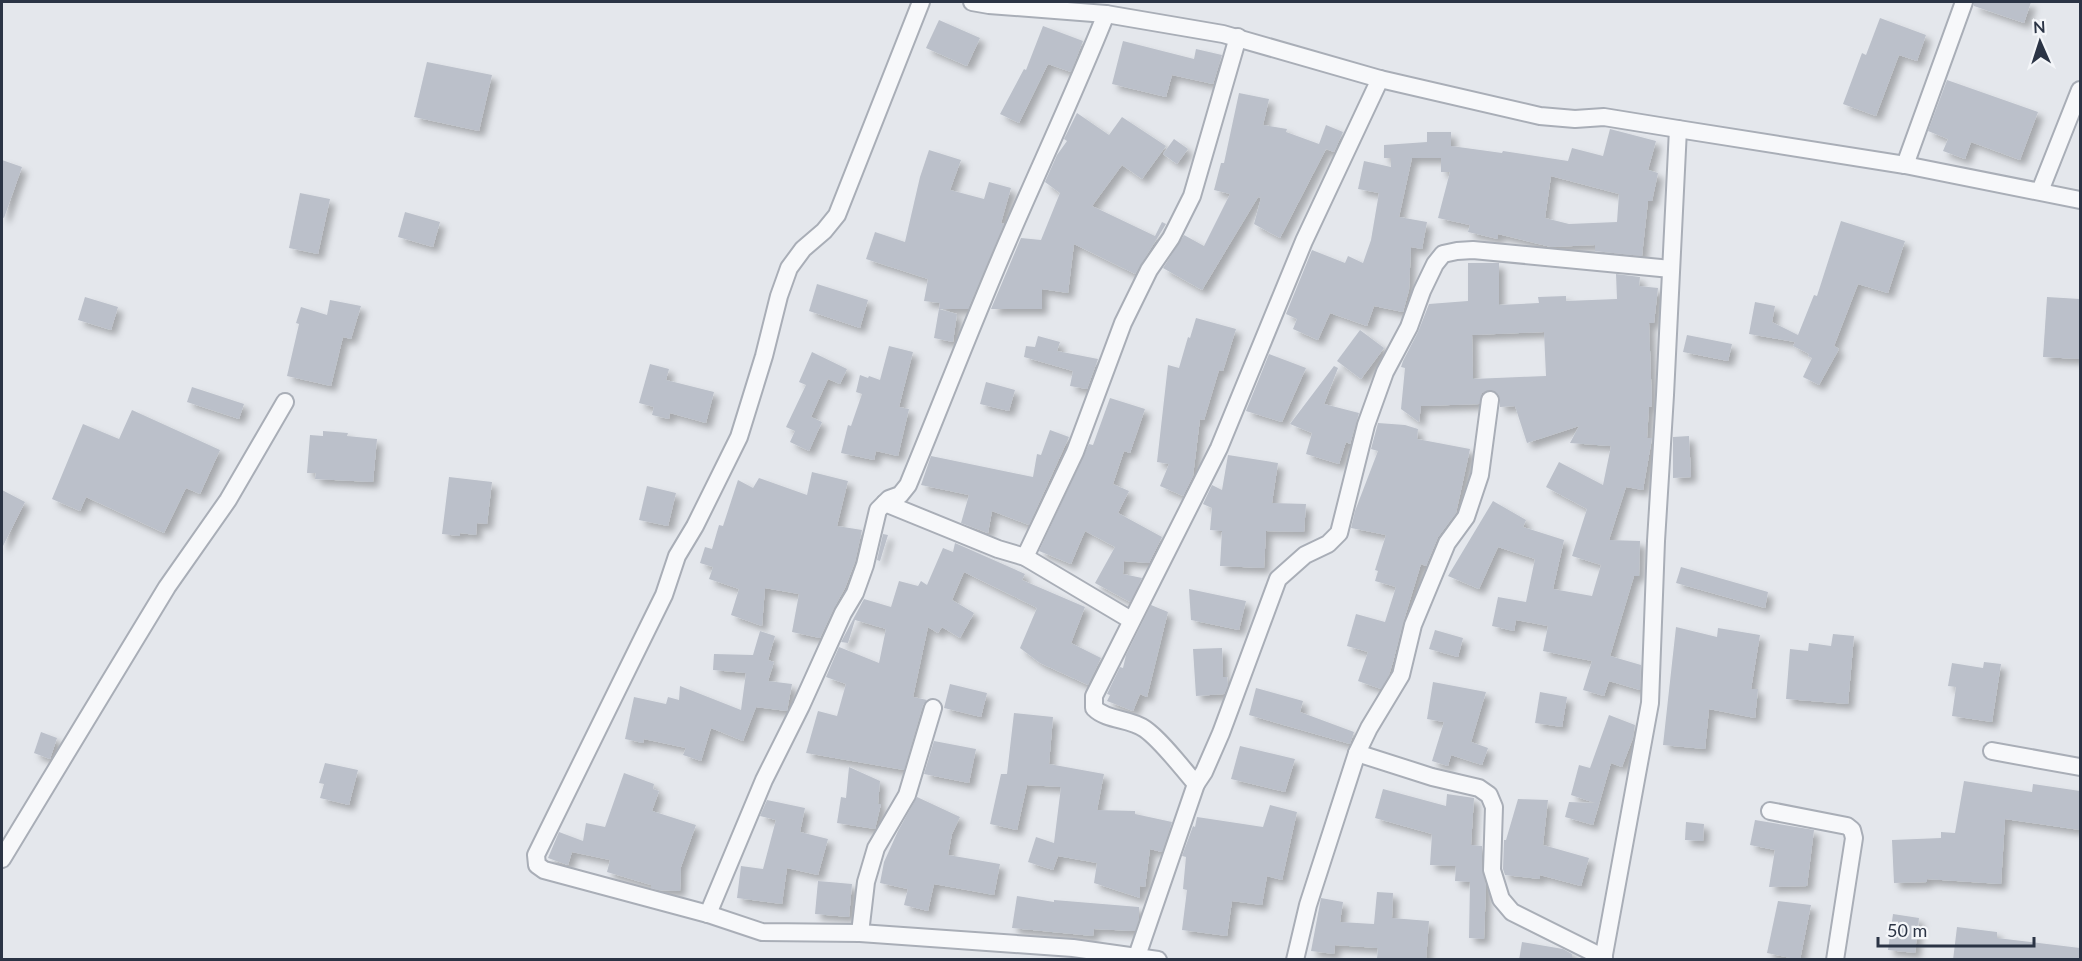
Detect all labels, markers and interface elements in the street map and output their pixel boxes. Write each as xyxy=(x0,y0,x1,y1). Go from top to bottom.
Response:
north arrow xyxy=(2010,12,2070,72)
text: N xyxy=(2033,17,2046,36)
scale bar xyxy=(1878,910,2034,948)
text: 50 m xyxy=(1887,919,1927,941)

